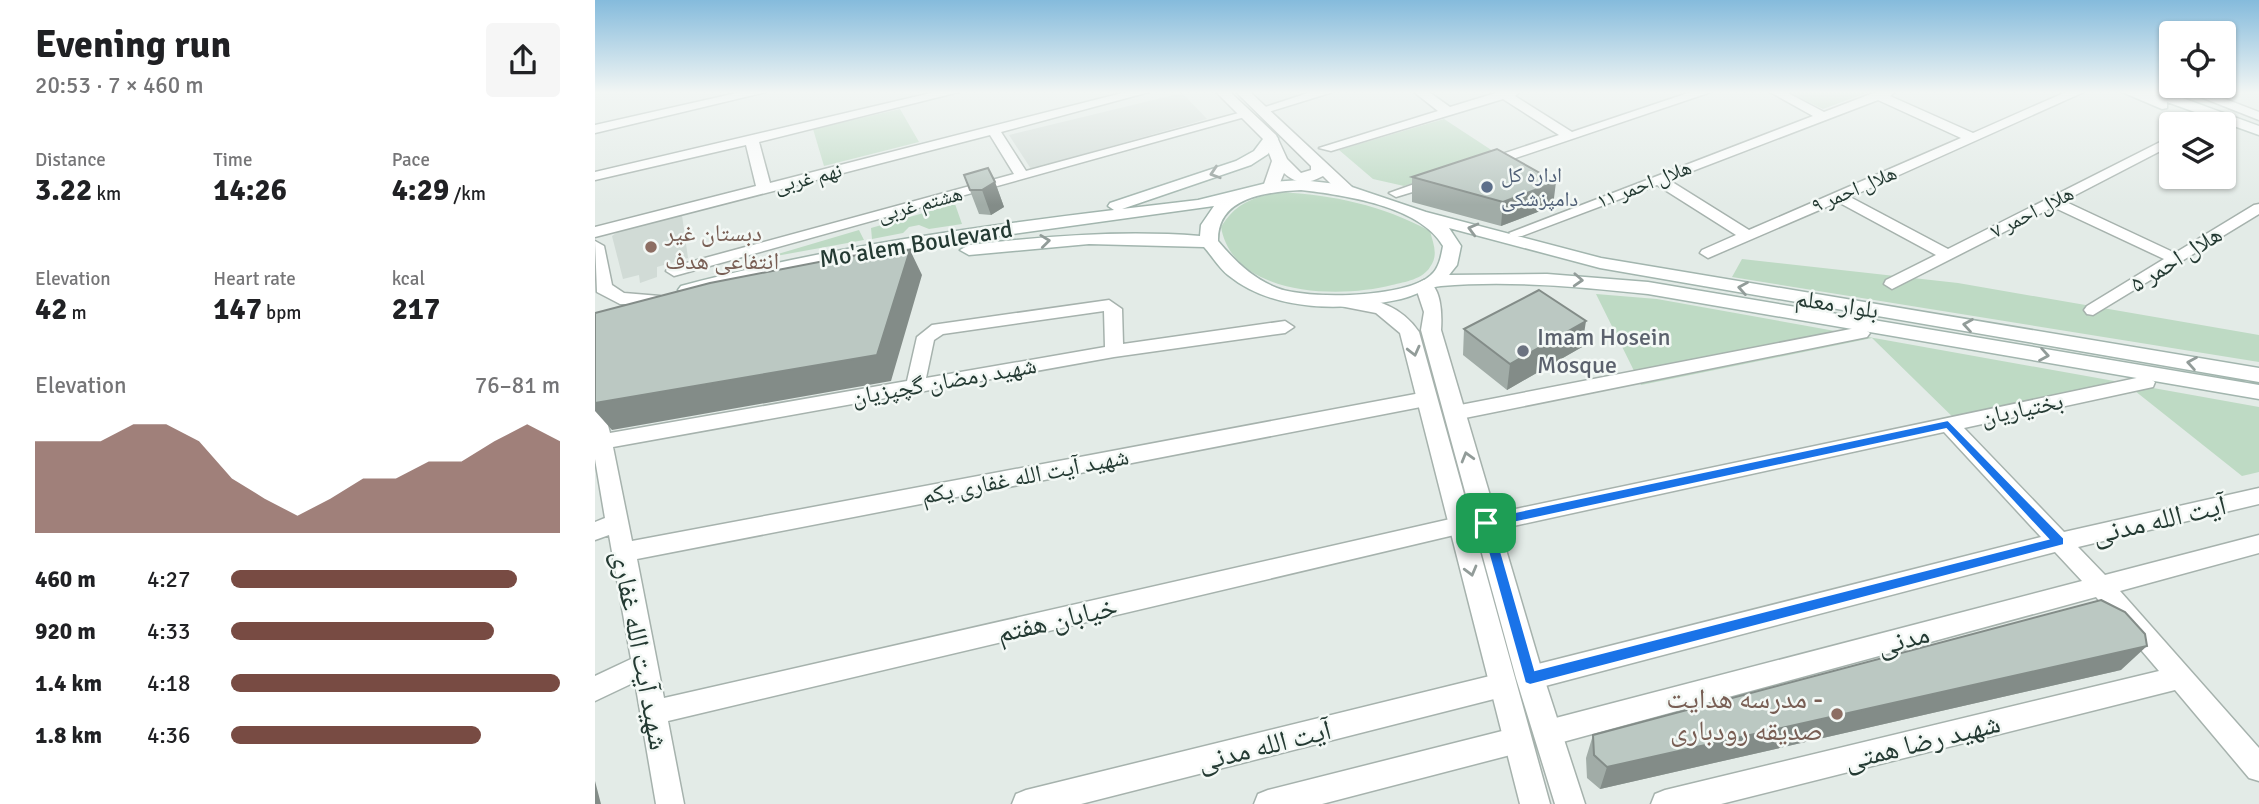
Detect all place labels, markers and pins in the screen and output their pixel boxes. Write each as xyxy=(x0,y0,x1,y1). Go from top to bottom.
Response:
place label: اداره کل دامپزشکی xyxy=(1501,162,1578,212)
marker: اداره کل دامپزشکی xyxy=(1479,179,1495,195)
place label: دبستان غیر انتفاعی هدف xyxy=(664,218,779,276)
marker: دبستان غیر انتفاعی هدف xyxy=(643,239,659,255)
place label: Imam Hosein Mosque xyxy=(1537,322,1671,380)
marker: Imam Hosein Mosque xyxy=(1515,343,1531,359)
pin xyxy=(1456,493,1516,553)
place label: مدرسه هدایت - صدیقه رودباری xyxy=(1666,682,1823,748)
marker: مدرسه هدایت - صدیقه رودباری xyxy=(1829,706,1845,722)

